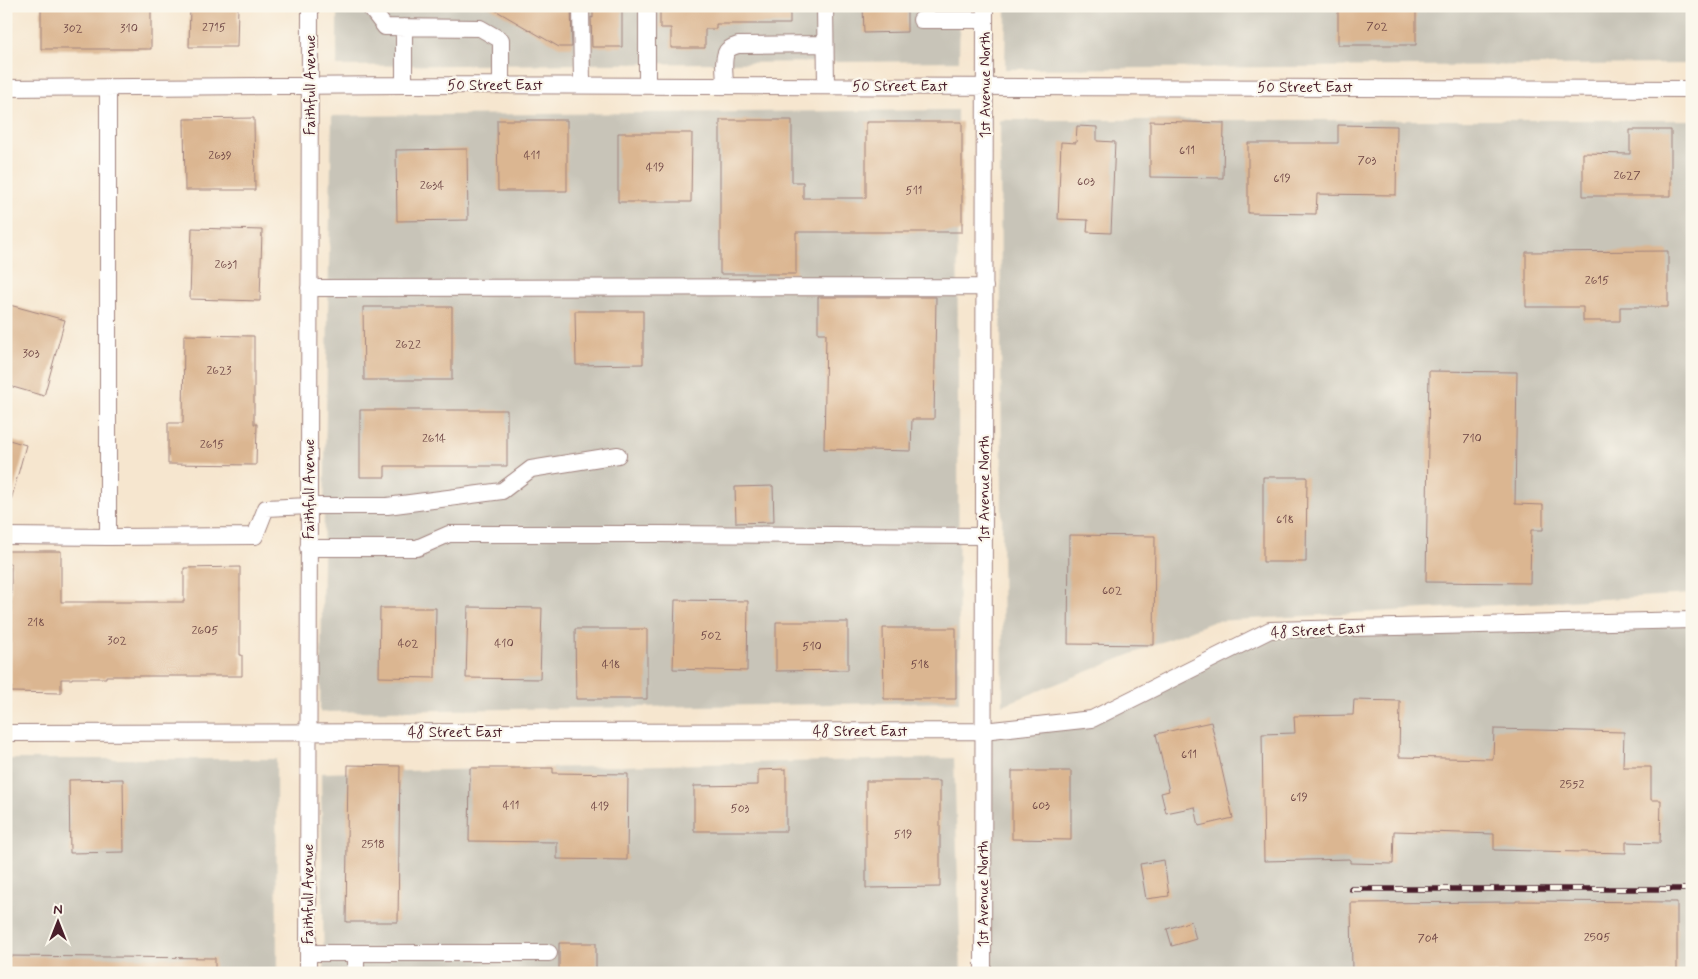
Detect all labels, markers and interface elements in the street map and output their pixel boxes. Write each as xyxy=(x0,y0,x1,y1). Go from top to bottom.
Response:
house number: 702 xyxy=(1366,19,1388,35)
house number: 2715 xyxy=(202,20,226,36)
house number: 302 xyxy=(63,21,83,37)
house number: 310 xyxy=(120,21,138,37)
street label: 1st Avenue North xyxy=(976,32,996,138)
street label: Faithfull Avenue xyxy=(301,35,321,135)
street label: 50 Street East xyxy=(447,76,543,96)
street label: 50 Street East xyxy=(852,77,948,97)
street label: 50 Street East xyxy=(1257,78,1353,98)
house number: 611 xyxy=(1179,143,1195,159)
house number: 2639 xyxy=(208,148,232,164)
house number: 411 xyxy=(524,148,540,164)
house number: 703 xyxy=(1357,153,1377,169)
house number: 419 xyxy=(646,160,664,176)
house number: 2627 xyxy=(1614,168,1640,184)
house number: 619 xyxy=(1273,171,1291,187)
house number: 603 xyxy=(1077,174,1095,190)
house number: 2634 xyxy=(420,178,444,194)
house number: 511 xyxy=(905,183,923,199)
house number: 2631 xyxy=(215,257,237,273)
house number: 2615 xyxy=(1585,273,1609,289)
house number: 2622 xyxy=(395,337,421,353)
house number: 303 xyxy=(22,346,40,362)
house number: 2623 xyxy=(206,363,232,379)
house number: 2614 xyxy=(422,431,446,447)
house number: 710 xyxy=(1462,431,1482,447)
street label: 1st Avenue North xyxy=(975,436,995,542)
house number: 2615 xyxy=(200,437,224,453)
street label: Faithfull Avenue xyxy=(300,439,320,539)
house number: 618 xyxy=(1276,512,1294,528)
house number: 602 xyxy=(1102,583,1122,599)
house number: 218 xyxy=(27,615,45,631)
street label: 48 Street East xyxy=(1270,619,1366,643)
house number: 2605 xyxy=(192,623,218,639)
house number: 502 xyxy=(700,628,722,644)
house number: 302 xyxy=(107,633,127,649)
house number: 402 xyxy=(397,636,419,652)
house number: 410 xyxy=(494,636,514,652)
house number: 510 xyxy=(802,639,822,655)
house number: 418 xyxy=(602,657,620,673)
house number: 518 xyxy=(911,657,929,673)
street label: 48 Street East xyxy=(813,722,908,742)
street label: 48 Street East xyxy=(408,723,503,743)
house number: 611 xyxy=(1181,747,1197,763)
house number: 2552 xyxy=(1560,777,1585,793)
house number: 619 xyxy=(1290,790,1308,806)
house number: 411 xyxy=(503,798,519,814)
house number: 603 xyxy=(1032,798,1050,814)
house number: 419 xyxy=(591,799,609,815)
house number: 503 xyxy=(731,801,750,817)
house number: 519 xyxy=(894,827,912,843)
house number: 2518 xyxy=(361,837,385,853)
street label: 1st Avenue North xyxy=(974,841,994,947)
street label: Faithfull Avenue xyxy=(299,844,319,944)
north arrow xyxy=(32,896,82,946)
text: N xyxy=(53,901,63,919)
house number: 2505 xyxy=(1584,930,1610,946)
house number: 704 xyxy=(1417,931,1439,947)

